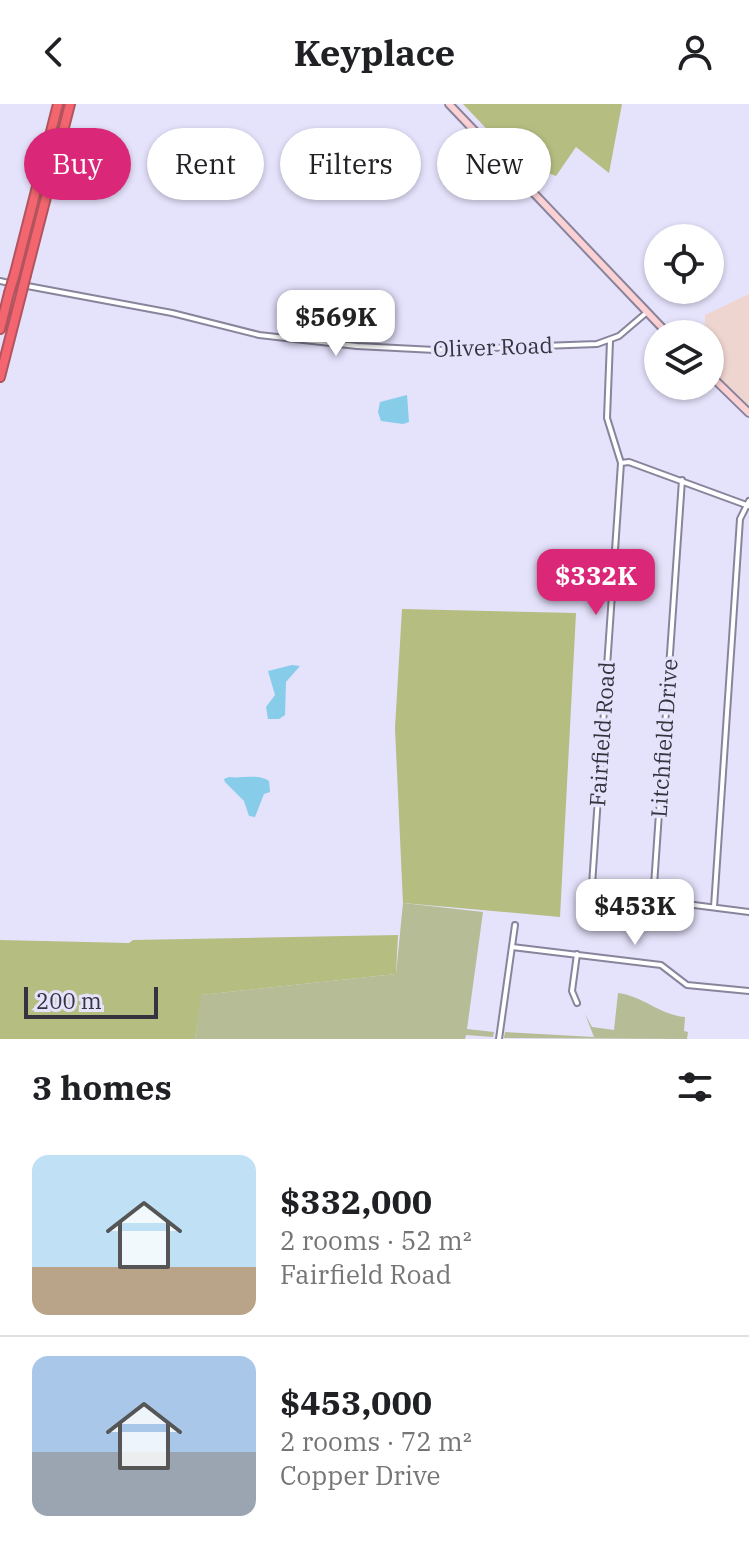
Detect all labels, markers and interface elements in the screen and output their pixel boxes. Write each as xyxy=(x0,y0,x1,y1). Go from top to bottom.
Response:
text: Keyplace xyxy=(294,29,455,76)
icon: back xyxy=(32,30,76,74)
icon: person xyxy=(673,30,717,74)
chip: Buy xyxy=(24,128,131,200)
chip: Rent xyxy=(147,128,264,200)
chip: Filters xyxy=(280,128,421,200)
chip: New xyxy=(437,128,551,200)
map controls xyxy=(644,224,724,400)
button: locate xyxy=(644,224,724,304)
pin: $569K xyxy=(280,290,392,358)
text: $569K xyxy=(295,299,377,333)
button: layers xyxy=(644,320,724,400)
street label: Oliver Road xyxy=(433,330,553,363)
pin: $332K xyxy=(540,549,652,617)
text: $332K xyxy=(555,558,637,592)
street label: Litchfield Drive xyxy=(643,658,684,818)
street label: Fairfield Road xyxy=(582,661,621,807)
pin: $453K xyxy=(579,879,691,947)
text: $453K xyxy=(594,888,676,922)
scale bar xyxy=(24,983,158,1019)
text: 200 m xyxy=(36,986,102,1015)
text: 3 homes xyxy=(32,1065,172,1109)
icon: filters xyxy=(673,1065,717,1109)
text: $332,000 xyxy=(280,1179,432,1223)
icon: home xyxy=(96,1187,192,1283)
text: 2 rooms · 52 m² xyxy=(280,1223,472,1257)
text: Fairfield Road xyxy=(280,1257,452,1291)
text: $453,000 xyxy=(280,1380,432,1424)
icon: home xyxy=(96,1388,192,1484)
text: 2 rooms · 72 m² xyxy=(280,1424,472,1458)
text: Copper Drive xyxy=(280,1458,441,1492)

